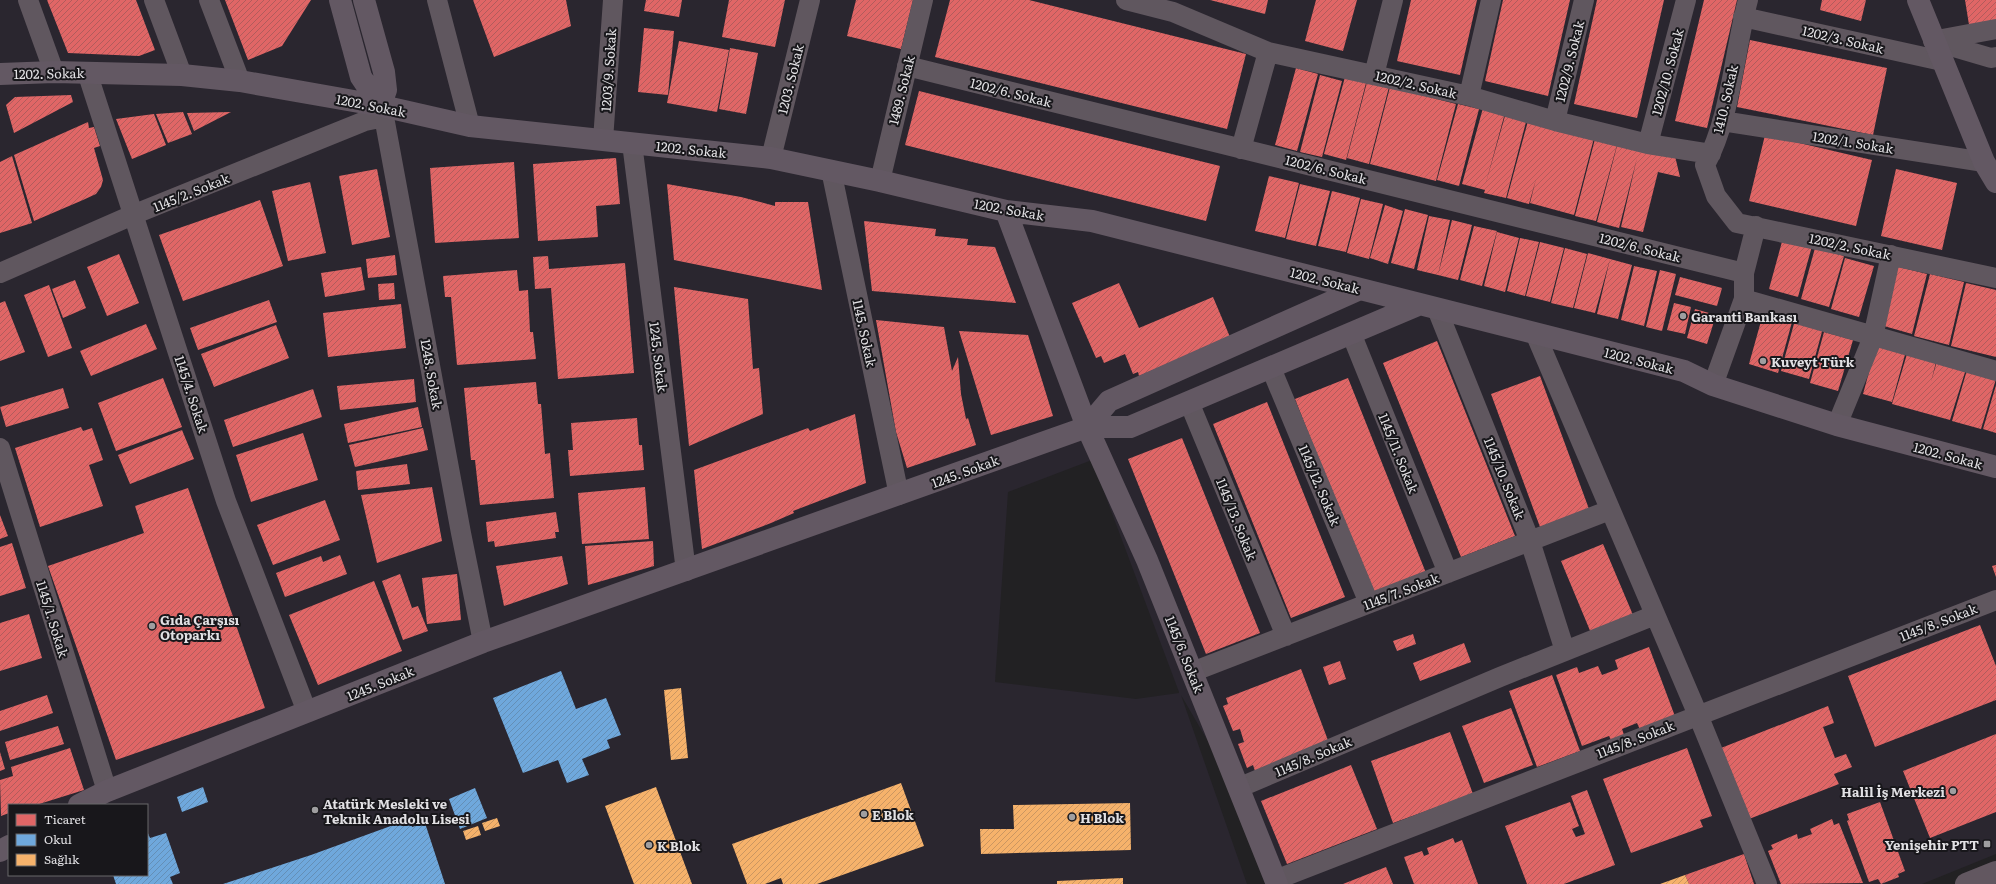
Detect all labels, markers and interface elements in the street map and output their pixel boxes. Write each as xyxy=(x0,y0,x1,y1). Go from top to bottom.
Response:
street label: 1202/9. Sokak xyxy=(1550,17,1589,104)
street label: 1202/3. Sokak xyxy=(1800,20,1887,58)
street label: 1202/10. Sokak xyxy=(1646,25,1688,118)
street label: 1203/9. Sokak xyxy=(596,27,620,112)
street label: 1203. Sokak xyxy=(772,41,808,116)
street label: 1489. Sokak xyxy=(883,52,919,127)
street label: 1410. Sokak xyxy=(1708,62,1742,135)
street label: 1202. Sokak xyxy=(13,63,86,83)
street label: 1202/2. Sokak xyxy=(1373,65,1460,103)
street label: 1202/6. Sokak xyxy=(968,73,1055,112)
street label: 1202. Sokak xyxy=(334,89,409,121)
street label: 1202/1. Sokak xyxy=(1811,126,1896,158)
street label: 1202. Sokak xyxy=(655,136,728,162)
street label: 1202/6. Sokak xyxy=(1283,150,1370,189)
street label: 1145/2. Sokak xyxy=(150,168,233,216)
street label: 1202. Sokak xyxy=(972,193,1047,225)
street label: 1202/6. Sokak xyxy=(1597,228,1684,267)
street label: 1202/2. Sokak xyxy=(1807,228,1894,264)
street label: 1202. Sokak xyxy=(1288,262,1363,298)
street label: 1145. Sokak xyxy=(849,297,882,370)
place label: Garanti Bankası xyxy=(1691,307,1797,326)
marker: Garanti Bankası xyxy=(1678,311,1688,321)
street label: 1245. Sokak xyxy=(645,321,673,394)
street label: 1248. Sokak xyxy=(416,337,448,412)
street label: 1202. Sokak xyxy=(1602,342,1677,378)
place label: Kuveyt Türk xyxy=(1771,352,1855,371)
street label: 1145/4. Sokak xyxy=(171,353,214,436)
marker: Kuveyt Türk xyxy=(1758,356,1768,366)
street label: 1145/11. Sokak xyxy=(1374,410,1424,497)
street label: 1145/10. Sokak xyxy=(1480,434,1531,523)
street label: 1202. Sokak xyxy=(1911,437,1986,474)
street label: 1145/12. Sokak xyxy=(1294,442,1346,529)
street label: 1245. Sokak xyxy=(929,450,1002,492)
street label: 1145/13. Sokak xyxy=(1212,475,1262,564)
street label: 1145/7. Sokak xyxy=(1360,567,1443,614)
street label: 1145/1. Sokak xyxy=(32,578,74,661)
street label: 1145/8. Sokak xyxy=(1897,598,1980,645)
place label: Gıda Çarşısı Otoparkı xyxy=(160,610,240,644)
street label: 1145/6. Sokak xyxy=(1161,613,1209,696)
marker: Gıda Çarşısı Otoparkı xyxy=(147,621,157,631)
street label: 1245. Sokak xyxy=(344,661,417,705)
street label: 1145/8. Sokak xyxy=(1594,715,1677,762)
street label: 1145/8. Sokak xyxy=(1272,731,1355,781)
place label: Halil İş Merkezi xyxy=(1841,782,1945,801)
marker: Halil İş Merkezi xyxy=(1948,786,1958,796)
place label: Atatürk Mesleki ve Teknik Anadolu Lisesi xyxy=(323,794,470,828)
legend xyxy=(8,804,148,876)
marker: Atatürk Mesleki ve Teknik Anadolu Lisesi xyxy=(310,805,320,815)
place label: E Blok xyxy=(872,805,914,824)
place label: H Blok xyxy=(1080,808,1124,827)
marker: E Blok xyxy=(859,809,869,819)
text: Ticaret xyxy=(44,810,86,828)
marker: H Blok xyxy=(1067,812,1077,822)
text: Okul xyxy=(44,830,72,848)
place label: Yenişehir PTT xyxy=(1885,835,1979,854)
place label: K Blok xyxy=(657,836,700,855)
marker: Yenişehir PTT xyxy=(1982,839,1992,849)
marker: K Blok xyxy=(644,840,654,850)
text: Sağlık xyxy=(44,850,80,868)

